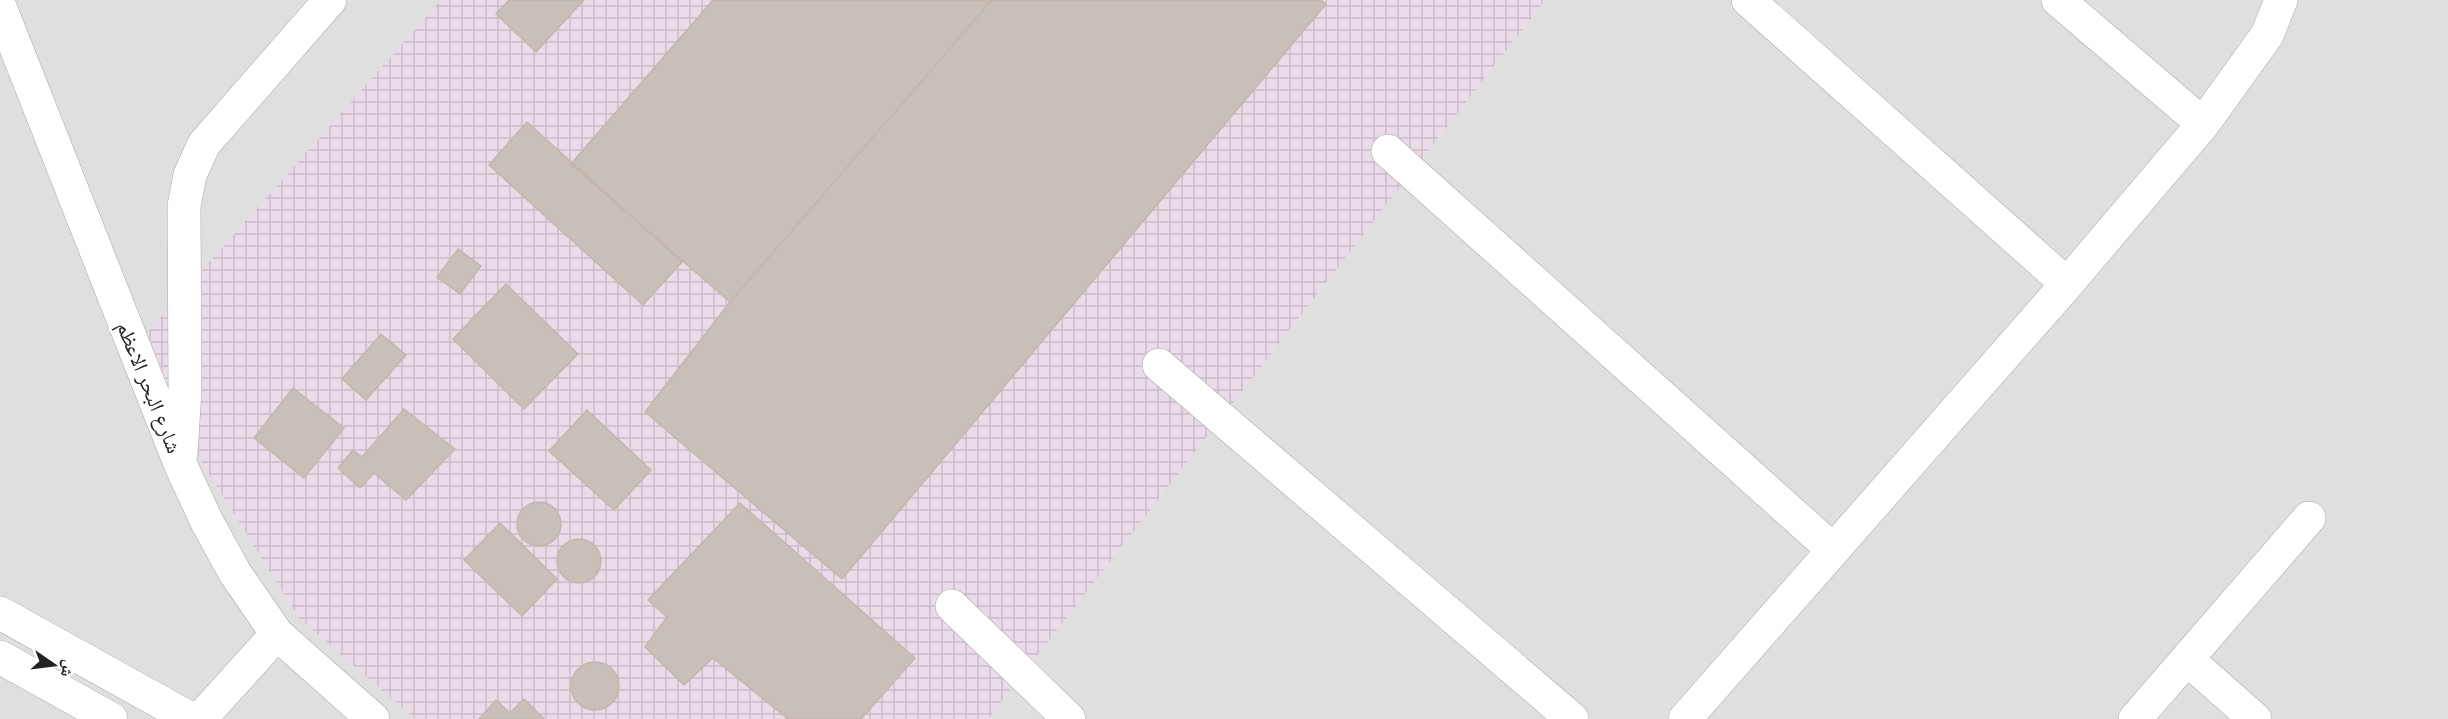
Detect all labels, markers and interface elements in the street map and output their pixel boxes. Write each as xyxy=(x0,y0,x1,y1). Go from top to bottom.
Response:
street label: شارع البحر الاعظم xyxy=(110,317,189,457)
north arrow xyxy=(24,635,84,695)
text: ش xyxy=(56,658,81,680)

